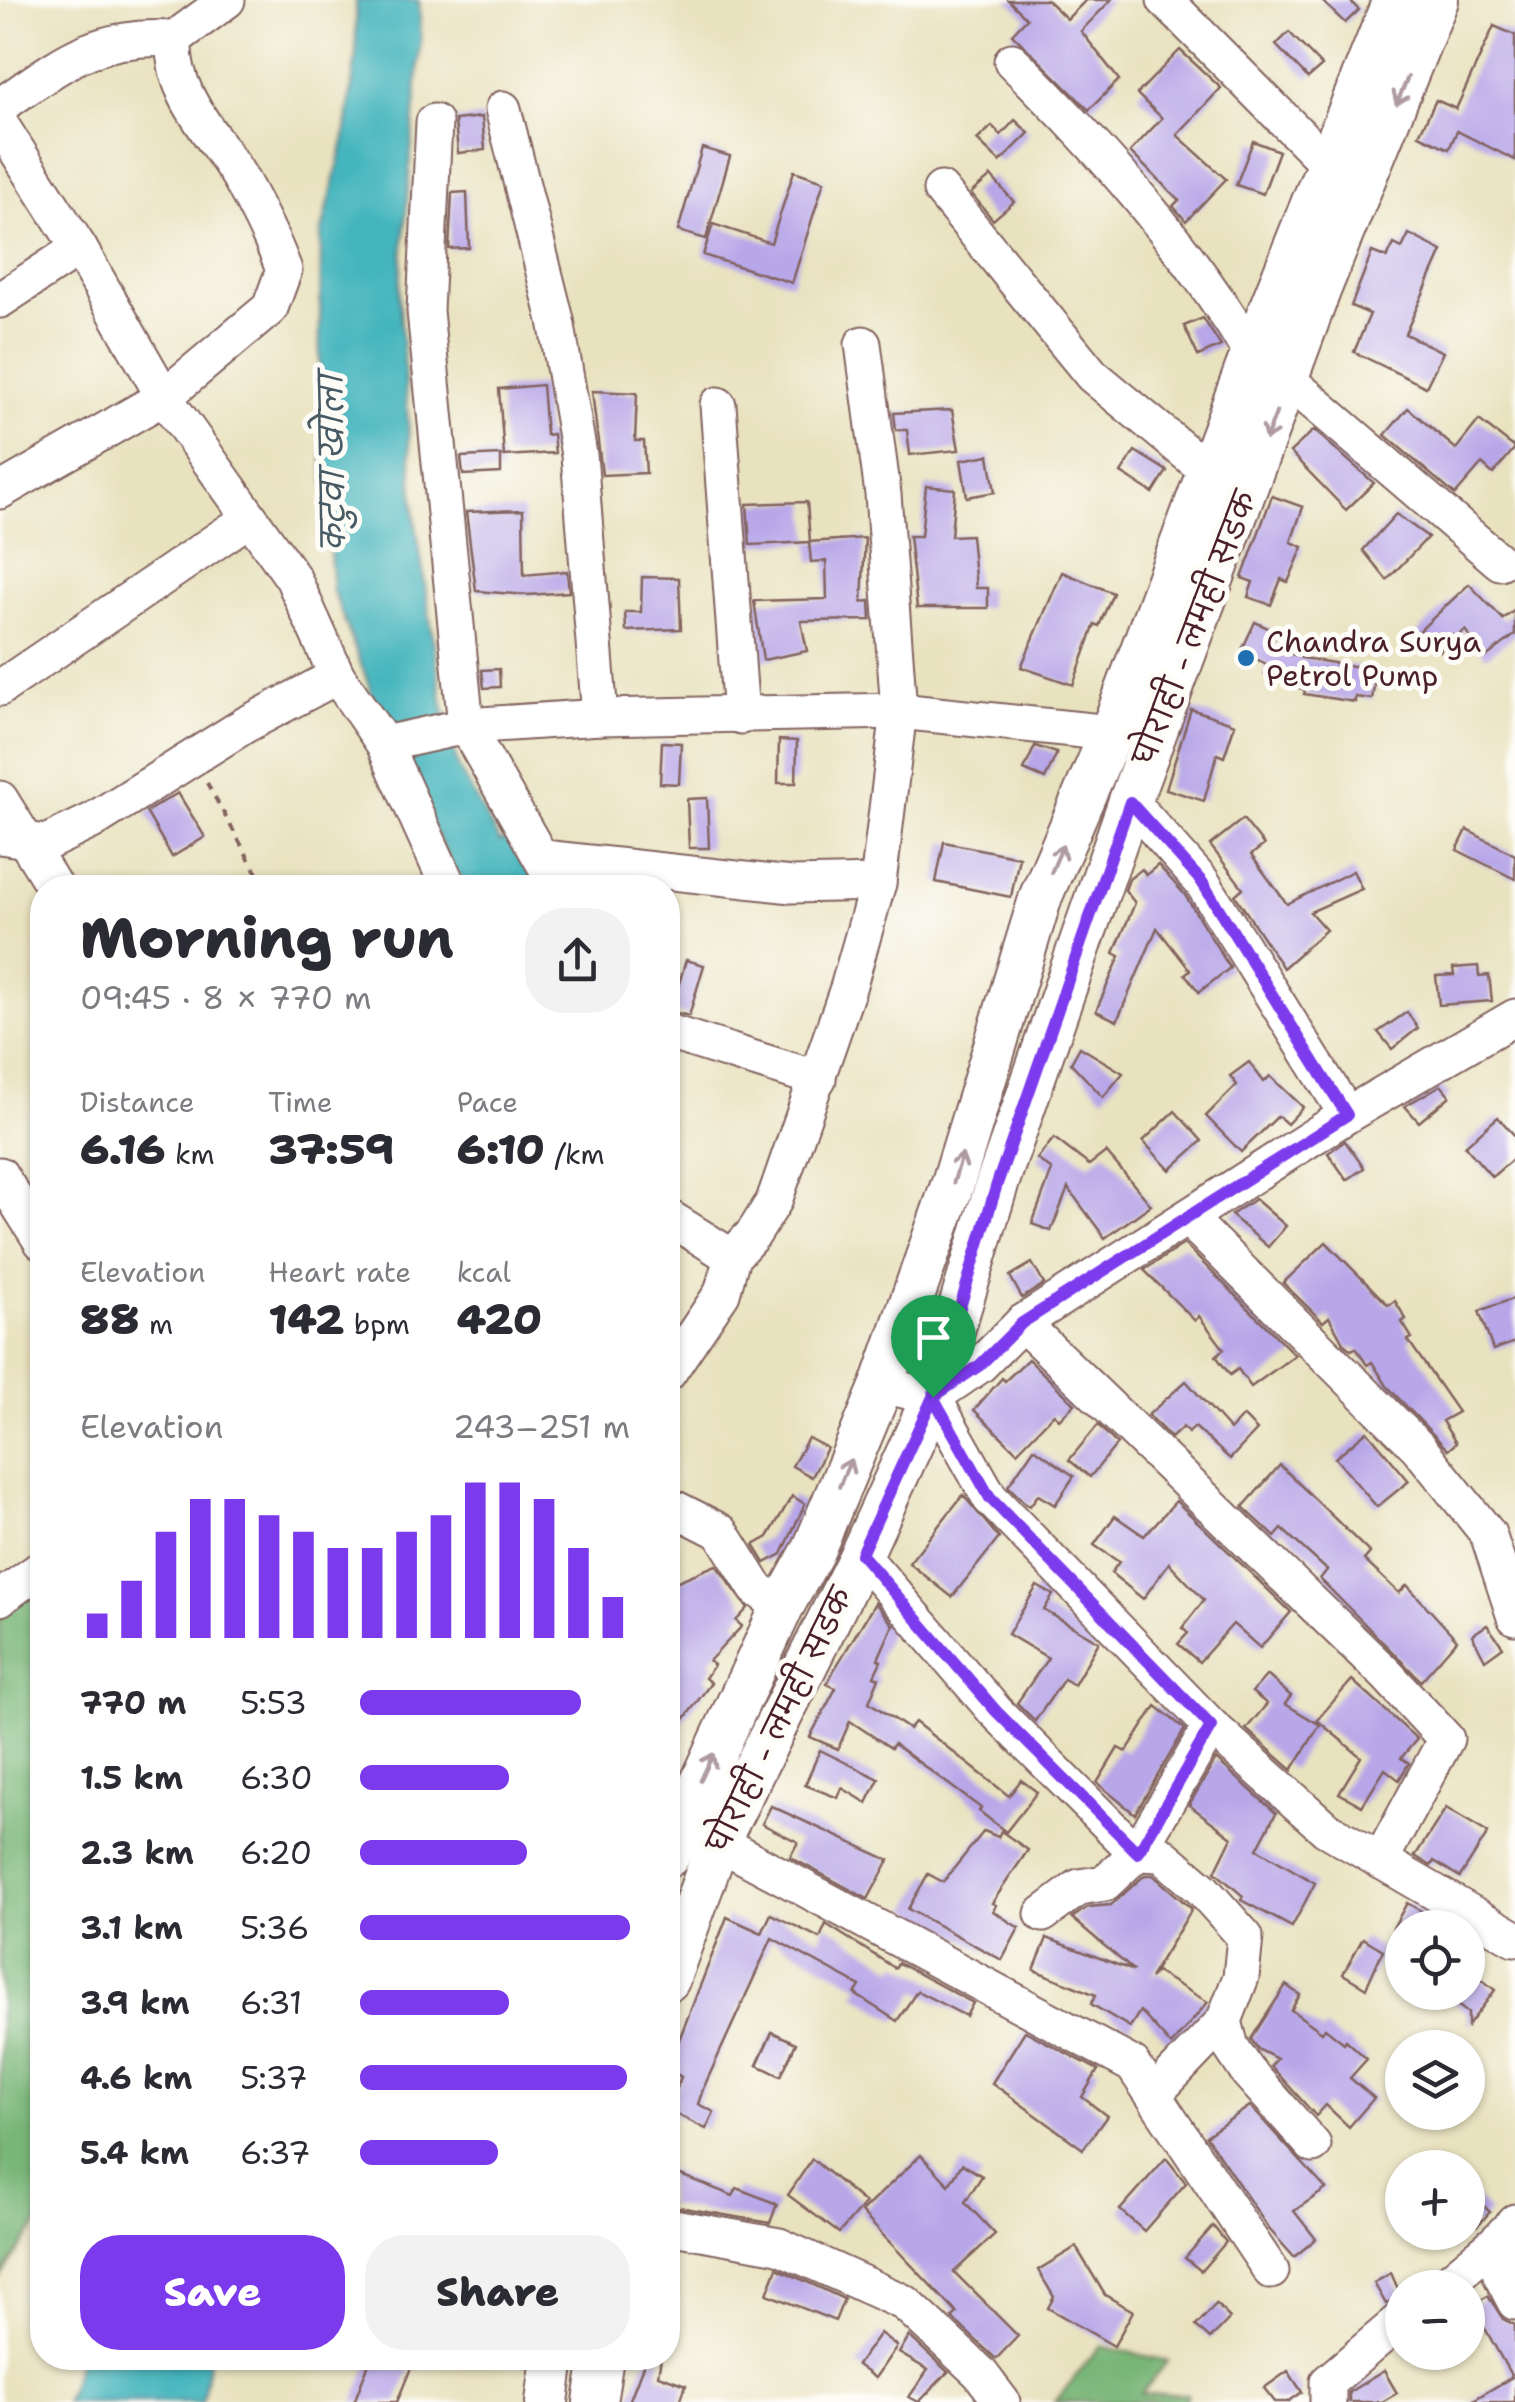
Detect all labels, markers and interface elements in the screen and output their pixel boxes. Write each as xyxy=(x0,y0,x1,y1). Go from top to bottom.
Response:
one-way arrow xyxy=(1392,75,1410,106)
water label: कटुवा खोला xyxy=(306,366,358,552)
one-way arrow xyxy=(1261,410,1279,441)
street label: घोराही - लमही सडक xyxy=(1120,483,1267,773)
place label: Chandra Surya Petrol Pump xyxy=(1266,621,1481,696)
marker: Chandra Surya Petrol Pump xyxy=(1235,647,1257,669)
one-way arrow xyxy=(1049,844,1067,875)
text: Morning run xyxy=(80,901,454,975)
button: share xyxy=(525,908,630,1013)
text: 09:45 · 8 × 770 m xyxy=(80,976,372,1019)
text: Distance xyxy=(80,1083,195,1121)
text: Time xyxy=(268,1083,333,1121)
text: Pace xyxy=(457,1083,518,1121)
text: 6.16 xyxy=(80,1121,166,1177)
text: 37:59 xyxy=(268,1121,394,1177)
text: 6:10 xyxy=(457,1121,545,1177)
text: km xyxy=(166,1135,215,1173)
text: /km xyxy=(545,1135,605,1173)
one-way arrow xyxy=(950,1153,968,1184)
text: Elevation xyxy=(80,1253,205,1291)
text: Heart rate xyxy=(268,1253,411,1291)
text: kcal xyxy=(457,1253,511,1291)
text: 88 xyxy=(80,1291,140,1347)
text: 142 xyxy=(268,1291,344,1347)
text: 420 xyxy=(457,1291,542,1347)
pin xyxy=(891,1295,976,1398)
text: m xyxy=(140,1305,173,1343)
text: bpm xyxy=(344,1305,410,1343)
icon: arrive xyxy=(906,1310,961,1365)
text: Elevation xyxy=(80,1405,223,1448)
text: 243–251 m xyxy=(453,1405,630,1448)
one-way arrow xyxy=(838,1458,856,1489)
street label: घोराही - लमही सडक xyxy=(694,1578,863,1861)
text: 770 m xyxy=(80,1681,186,1724)
text: 5:53 xyxy=(240,1681,307,1724)
one-way arrow xyxy=(699,1753,718,1783)
text: 1.5 km xyxy=(80,1756,183,1799)
text: 6:30 xyxy=(240,1756,313,1799)
text: 2.3 km xyxy=(80,1831,194,1874)
text: 6:20 xyxy=(240,1831,312,1874)
text: 3.1 km xyxy=(80,1906,183,1949)
text: 5:36 xyxy=(240,1906,309,1949)
map controls xyxy=(1385,1910,1485,2370)
button: locate xyxy=(1385,1910,1485,2010)
text: 3.9 km xyxy=(80,1981,190,2024)
text: 6:31 xyxy=(240,1981,302,2024)
button: layers xyxy=(1385,2030,1485,2130)
text: 4.6 km xyxy=(80,2056,192,2099)
text: 5:37 xyxy=(240,2056,308,2099)
text: 5.4 km xyxy=(80,2131,189,2174)
text: 6:37 xyxy=(240,2131,310,2174)
button: + xyxy=(1385,2150,1485,2250)
button: Save xyxy=(80,2235,345,2350)
button: Share xyxy=(365,2235,630,2350)
button: − xyxy=(1385,2270,1485,2370)

